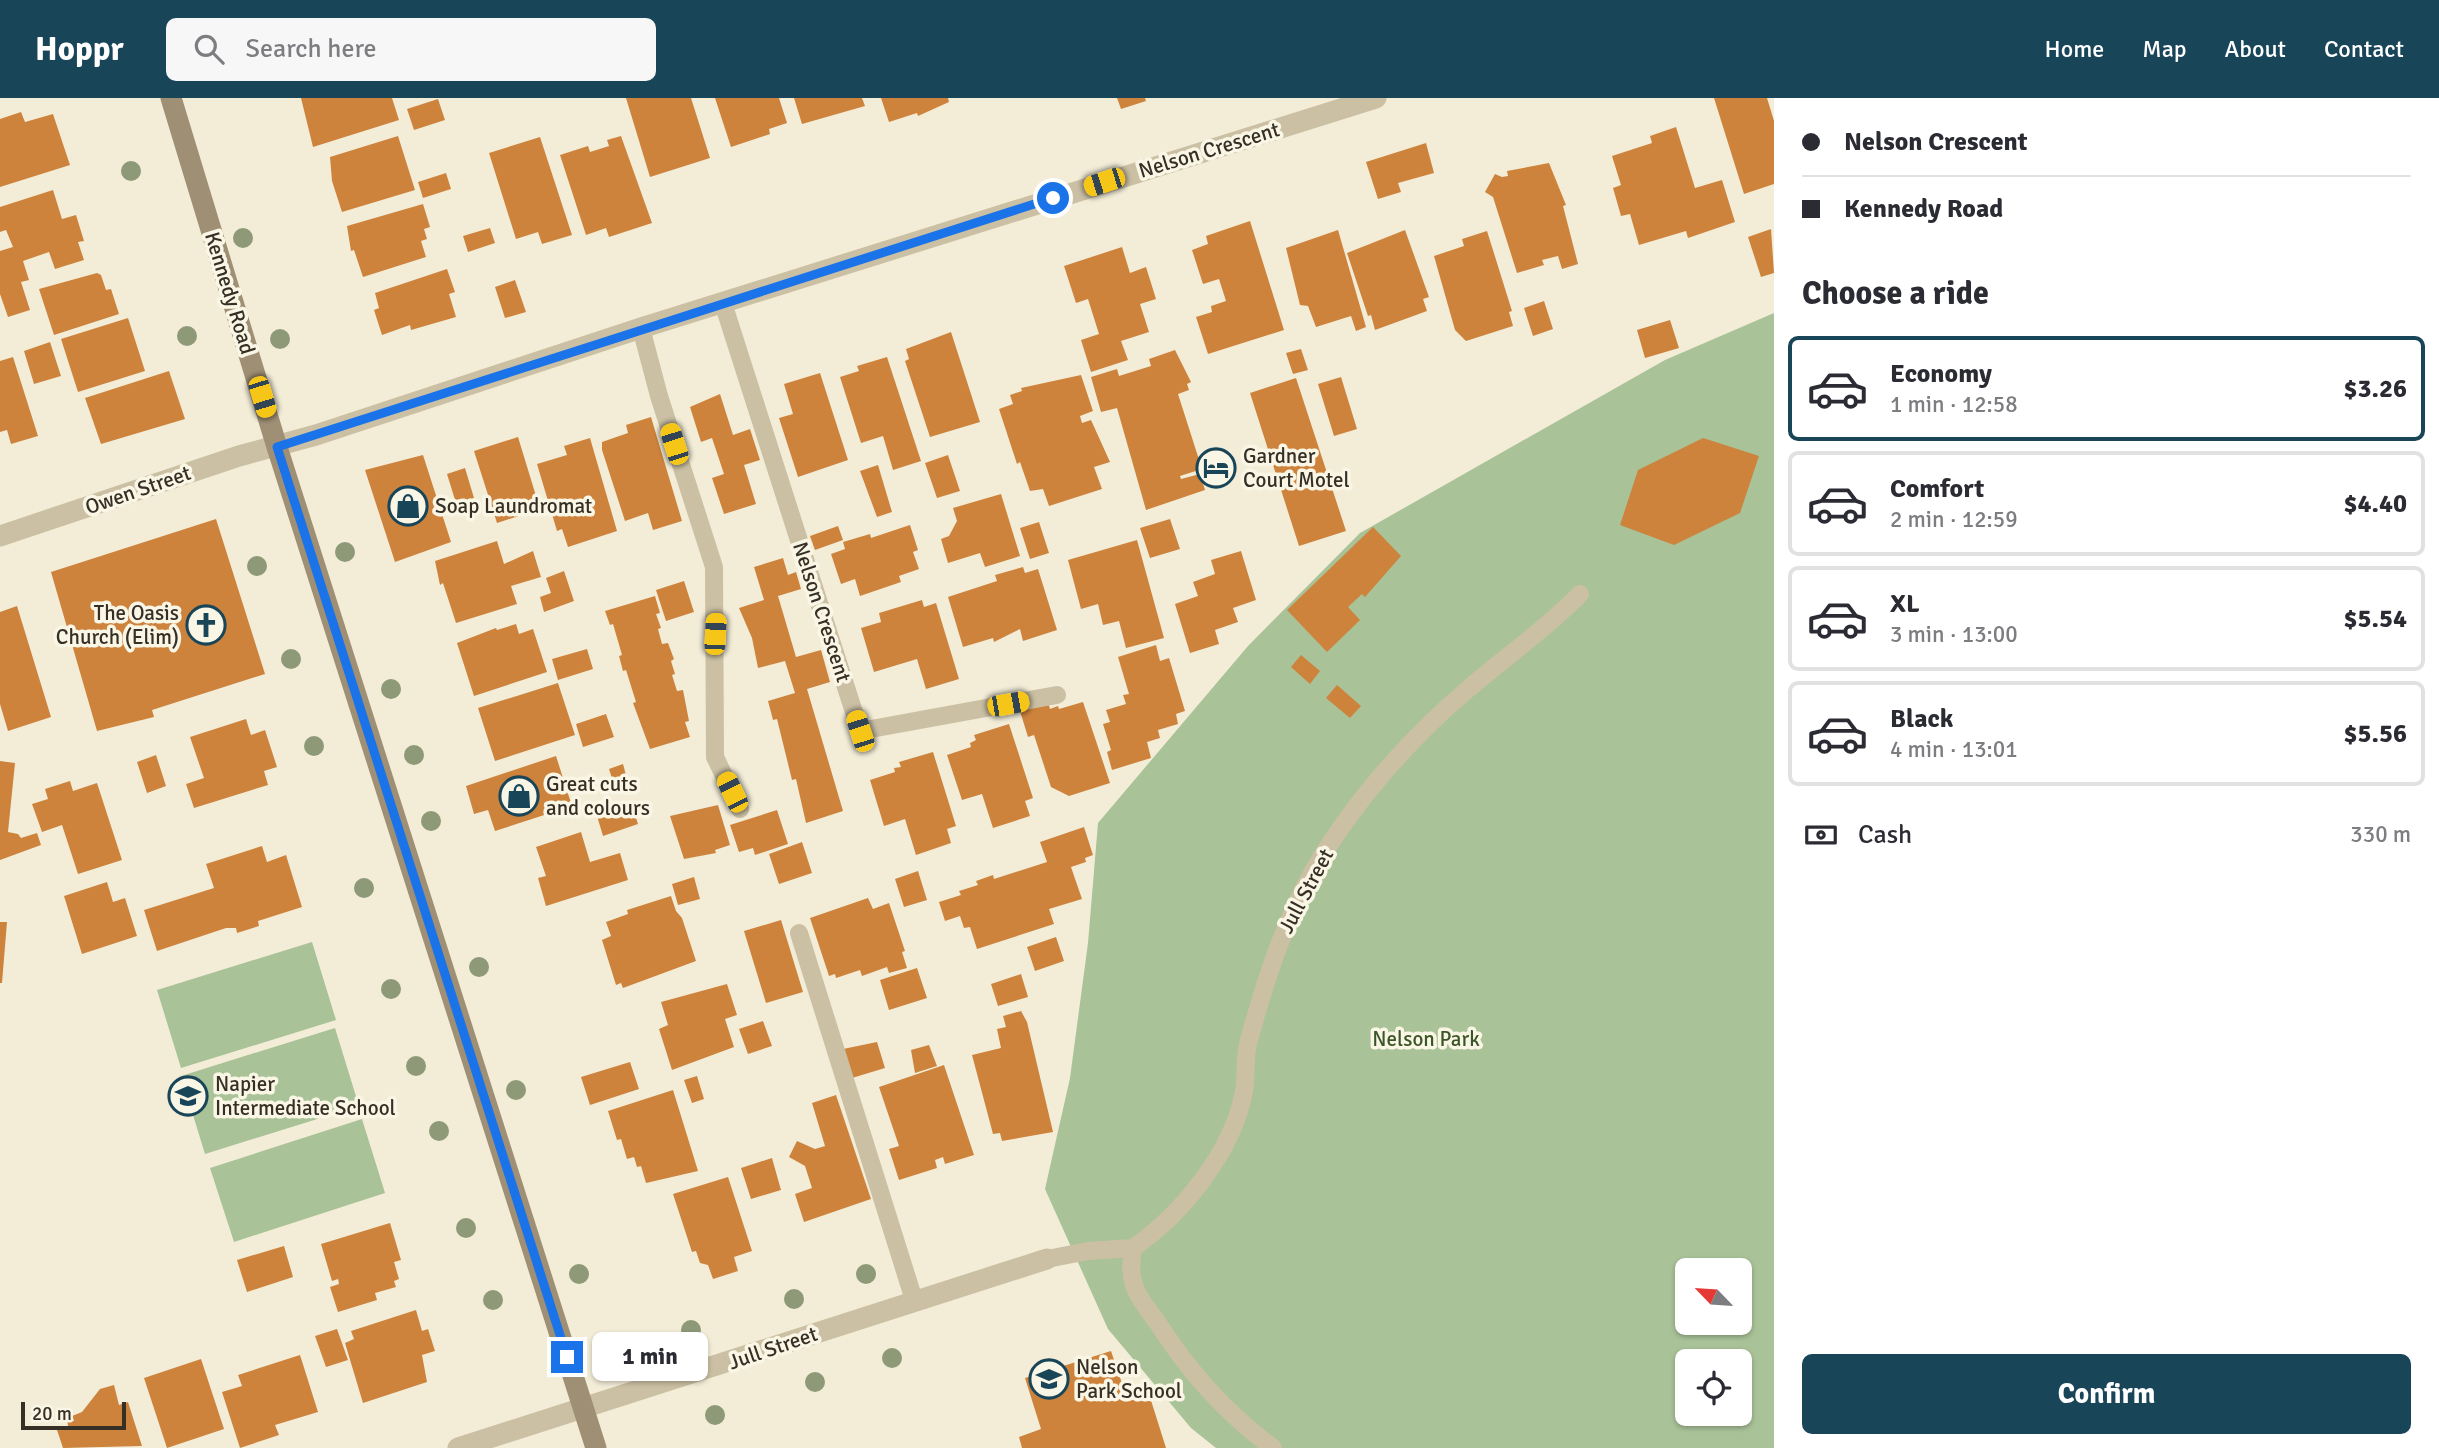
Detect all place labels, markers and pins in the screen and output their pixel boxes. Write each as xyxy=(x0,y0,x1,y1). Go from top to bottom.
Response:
place label: Gardner Court Motel xyxy=(1243,443,1350,493)
hotel icon: Gardner Court Motel xyxy=(1195,447,1237,489)
shop icon: Soap Laundromat xyxy=(387,485,429,527)
place label: Soap Laundromat xyxy=(435,493,592,519)
place label: The Oasis Church (Elim) xyxy=(56,600,179,650)
church icon: The Oasis Church (Elim) xyxy=(185,604,227,646)
place label: Great cuts and colours xyxy=(546,771,650,821)
shop icon: Great cuts and colours xyxy=(498,775,540,817)
place label: Napier Intermediate School xyxy=(215,1071,396,1121)
school or university icon: Napier Intermediate School xyxy=(167,1075,209,1117)
place label: Nelson Park School xyxy=(1076,1354,1182,1404)
school or university icon: Nelson Park School xyxy=(1028,1358,1070,1400)

